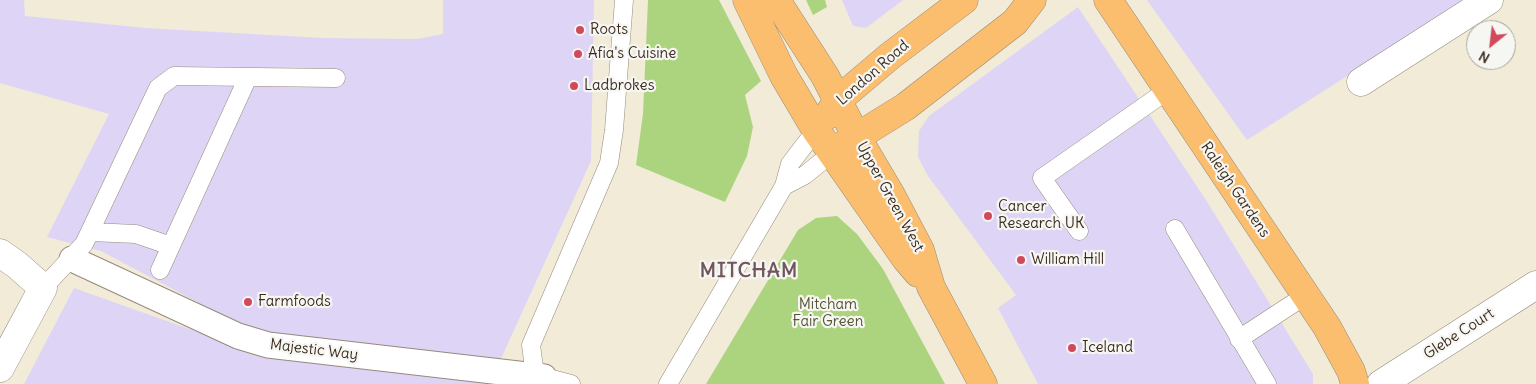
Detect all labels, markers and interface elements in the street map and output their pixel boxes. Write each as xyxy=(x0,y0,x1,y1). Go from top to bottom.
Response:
north arrow xyxy=(1466,20,1516,70)
place label: Roots xyxy=(590,21,628,39)
marker: Roots xyxy=(574,24,586,36)
street label: London Road xyxy=(833,37,913,109)
place label: Afia's Cuisine xyxy=(588,45,676,63)
text: N xyxy=(1476,47,1493,67)
marker: Afia's Cuisine xyxy=(572,48,584,60)
place label: Ladbrokes xyxy=(584,77,655,95)
marker: Ladbrokes xyxy=(568,80,580,92)
street label: Upper Green West xyxy=(852,139,928,255)
street label: Raleigh Gardens xyxy=(1196,139,1274,241)
place label: Cancer Research UK xyxy=(998,198,1084,233)
marker: Cancer Research UK xyxy=(982,210,994,222)
place label: William Hill xyxy=(1031,251,1104,269)
marker: William Hill xyxy=(1015,254,1027,266)
district label: MITCHAM xyxy=(699,259,799,283)
place label: Farmfoods xyxy=(258,293,331,311)
marker: Farmfoods xyxy=(242,296,254,308)
park label: Mitcham Fair Green xyxy=(793,296,863,331)
street label: Glebe Court xyxy=(1420,305,1498,363)
street label: Majestic Way xyxy=(269,336,359,364)
place label: Iceland xyxy=(1082,339,1133,357)
marker: Iceland xyxy=(1066,342,1078,354)

